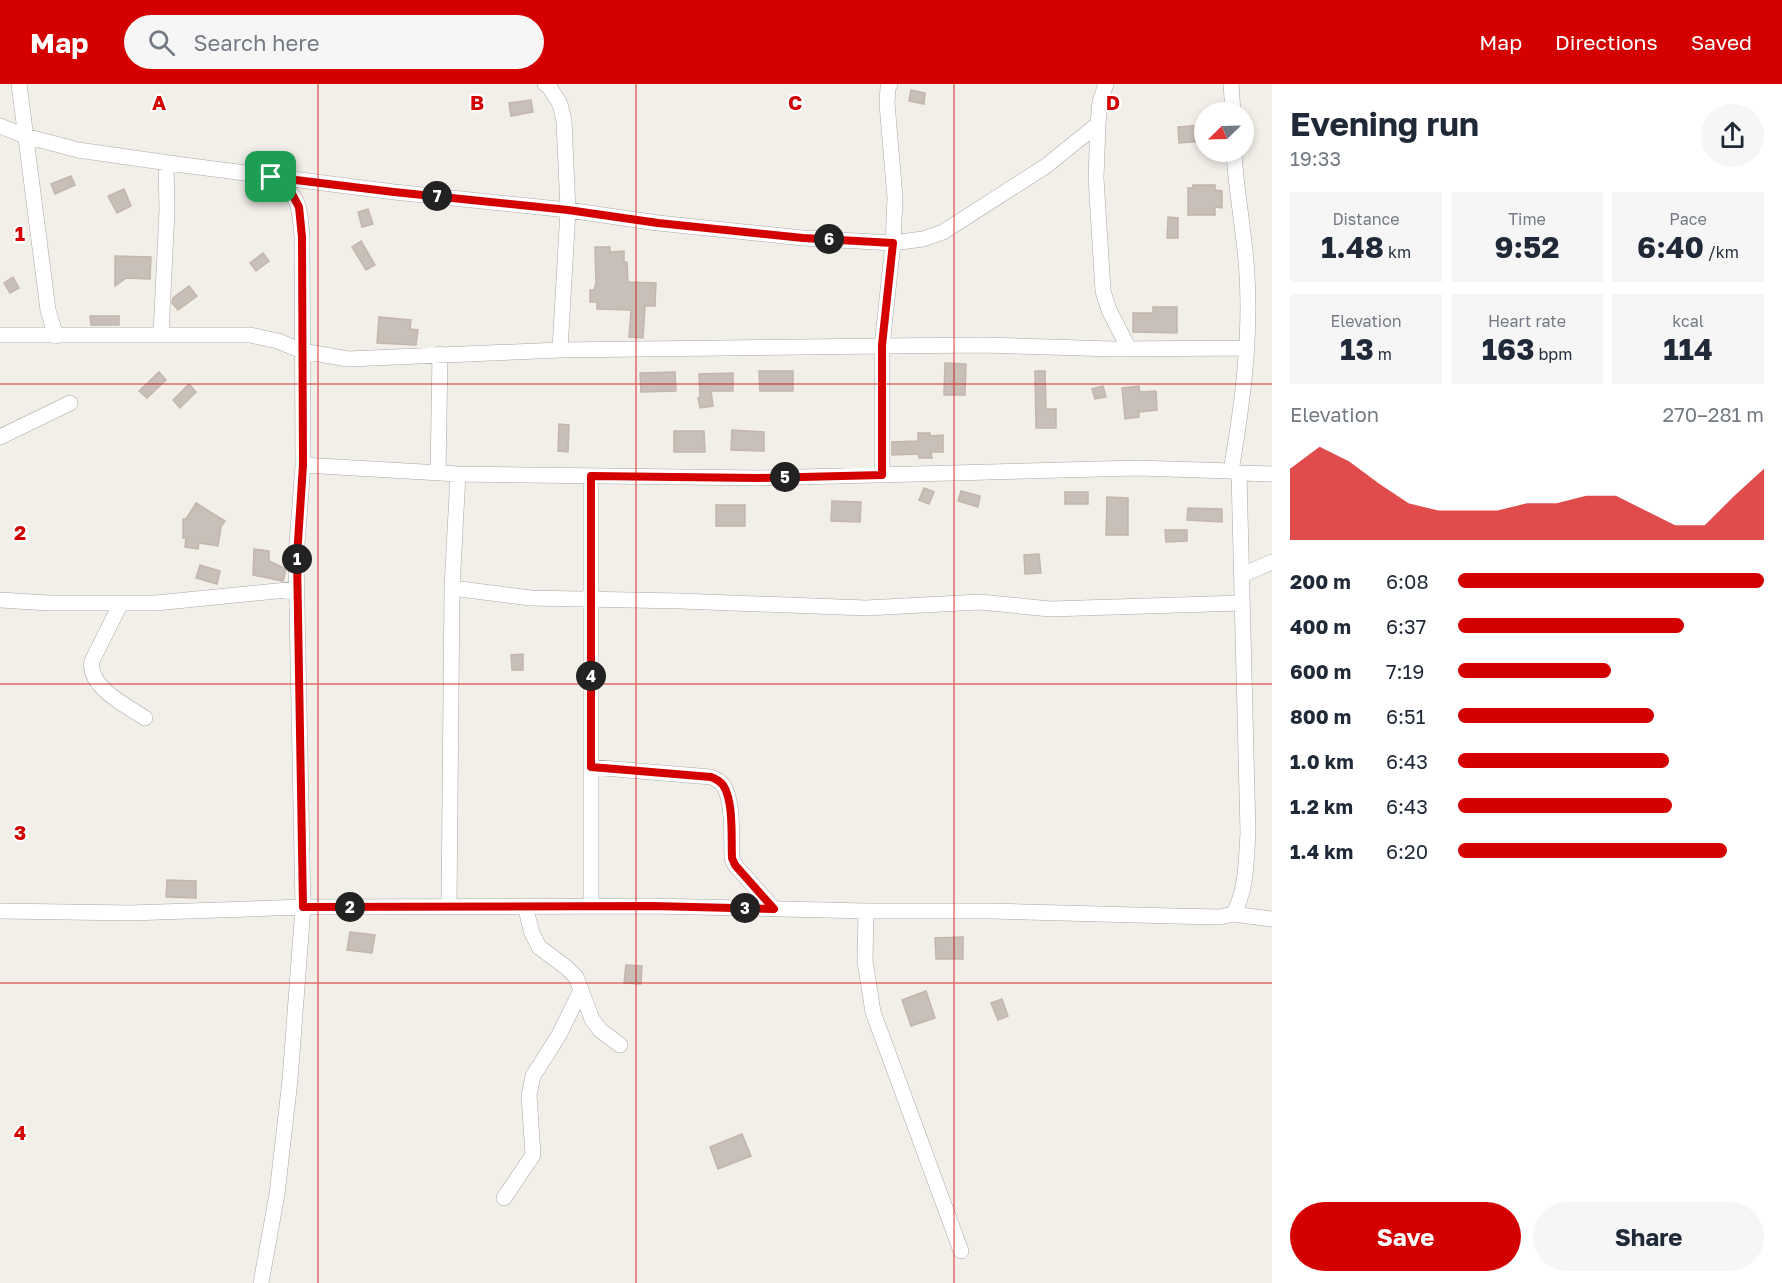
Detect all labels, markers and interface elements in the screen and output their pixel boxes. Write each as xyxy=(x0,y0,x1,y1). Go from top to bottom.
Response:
search box xyxy=(124,15,544,69)
text: Map xyxy=(30,26,88,59)
icon: search xyxy=(145,26,178,59)
text: Search here xyxy=(193,29,319,56)
text: Map xyxy=(1479,29,1522,55)
text: Directions xyxy=(1555,29,1658,55)
text: Saved xyxy=(1691,29,1752,55)
text: A xyxy=(152,90,166,114)
text: B xyxy=(470,90,484,114)
text: C xyxy=(788,90,802,114)
text: D xyxy=(1106,90,1120,114)
north arrow xyxy=(1194,102,1254,162)
map controls xyxy=(1194,102,1254,162)
text: Evening run xyxy=(1290,104,1479,143)
button: share xyxy=(1701,104,1764,167)
text: 19:33 xyxy=(1290,146,1341,170)
pin xyxy=(245,151,296,202)
icon: arrive xyxy=(254,160,287,193)
pin: 7 xyxy=(422,181,452,211)
text: 7 xyxy=(433,186,441,206)
text: Distance xyxy=(1332,209,1400,229)
text: Time xyxy=(1508,209,1546,229)
text: Pace xyxy=(1669,209,1707,229)
text: 1 xyxy=(15,221,25,245)
pin: 6 xyxy=(814,224,844,254)
text: 6 xyxy=(824,229,834,249)
text: 1.48 xyxy=(1321,229,1384,265)
text: 9:52 xyxy=(1494,229,1560,265)
text: 6:40 xyxy=(1637,229,1704,265)
text: km xyxy=(1384,242,1411,262)
text: /km xyxy=(1704,242,1739,262)
text: Elevation xyxy=(1330,311,1402,331)
text: Heart rate xyxy=(1488,311,1566,331)
text: kcal xyxy=(1672,311,1704,331)
text: 13 xyxy=(1340,331,1374,367)
text: 163 xyxy=(1482,331,1534,367)
text: 114 xyxy=(1663,331,1713,367)
text: m xyxy=(1374,344,1392,364)
text: bpm xyxy=(1534,344,1572,364)
text: Elevation xyxy=(1290,402,1379,426)
text: 270–281 m xyxy=(1663,402,1764,426)
pin: 5 xyxy=(770,462,800,492)
text: 5 xyxy=(780,467,790,487)
text: 2 xyxy=(14,520,26,544)
pin: 1 xyxy=(282,544,312,574)
text: 1 xyxy=(293,549,301,569)
text: 200 m xyxy=(1290,569,1351,593)
text: 6:08 xyxy=(1386,569,1429,593)
text: 400 m xyxy=(1290,614,1351,638)
text: 6:37 xyxy=(1386,614,1426,638)
text: 600 m xyxy=(1290,659,1351,683)
text: 7:19 xyxy=(1386,659,1424,683)
pin: 4 xyxy=(576,661,606,691)
text: 4 xyxy=(586,666,596,686)
text: 800 m xyxy=(1290,704,1351,728)
text: 6:51 xyxy=(1386,704,1425,728)
text: 1.0 km xyxy=(1290,749,1354,773)
text: 6:43 xyxy=(1386,749,1428,773)
text: 1.2 km xyxy=(1290,794,1353,818)
text: 6:43 xyxy=(1386,794,1428,818)
text: 3 xyxy=(14,820,26,844)
text: 1.4 km xyxy=(1290,839,1353,863)
text: 6:20 xyxy=(1386,839,1428,863)
pin: 2 xyxy=(335,892,365,922)
pin: 3 xyxy=(730,893,760,923)
text: 2 xyxy=(345,897,355,917)
text: 3 xyxy=(740,898,750,918)
text: 4 xyxy=(14,1120,26,1144)
button: Save xyxy=(1290,1202,1521,1271)
button: Share xyxy=(1533,1202,1764,1271)

